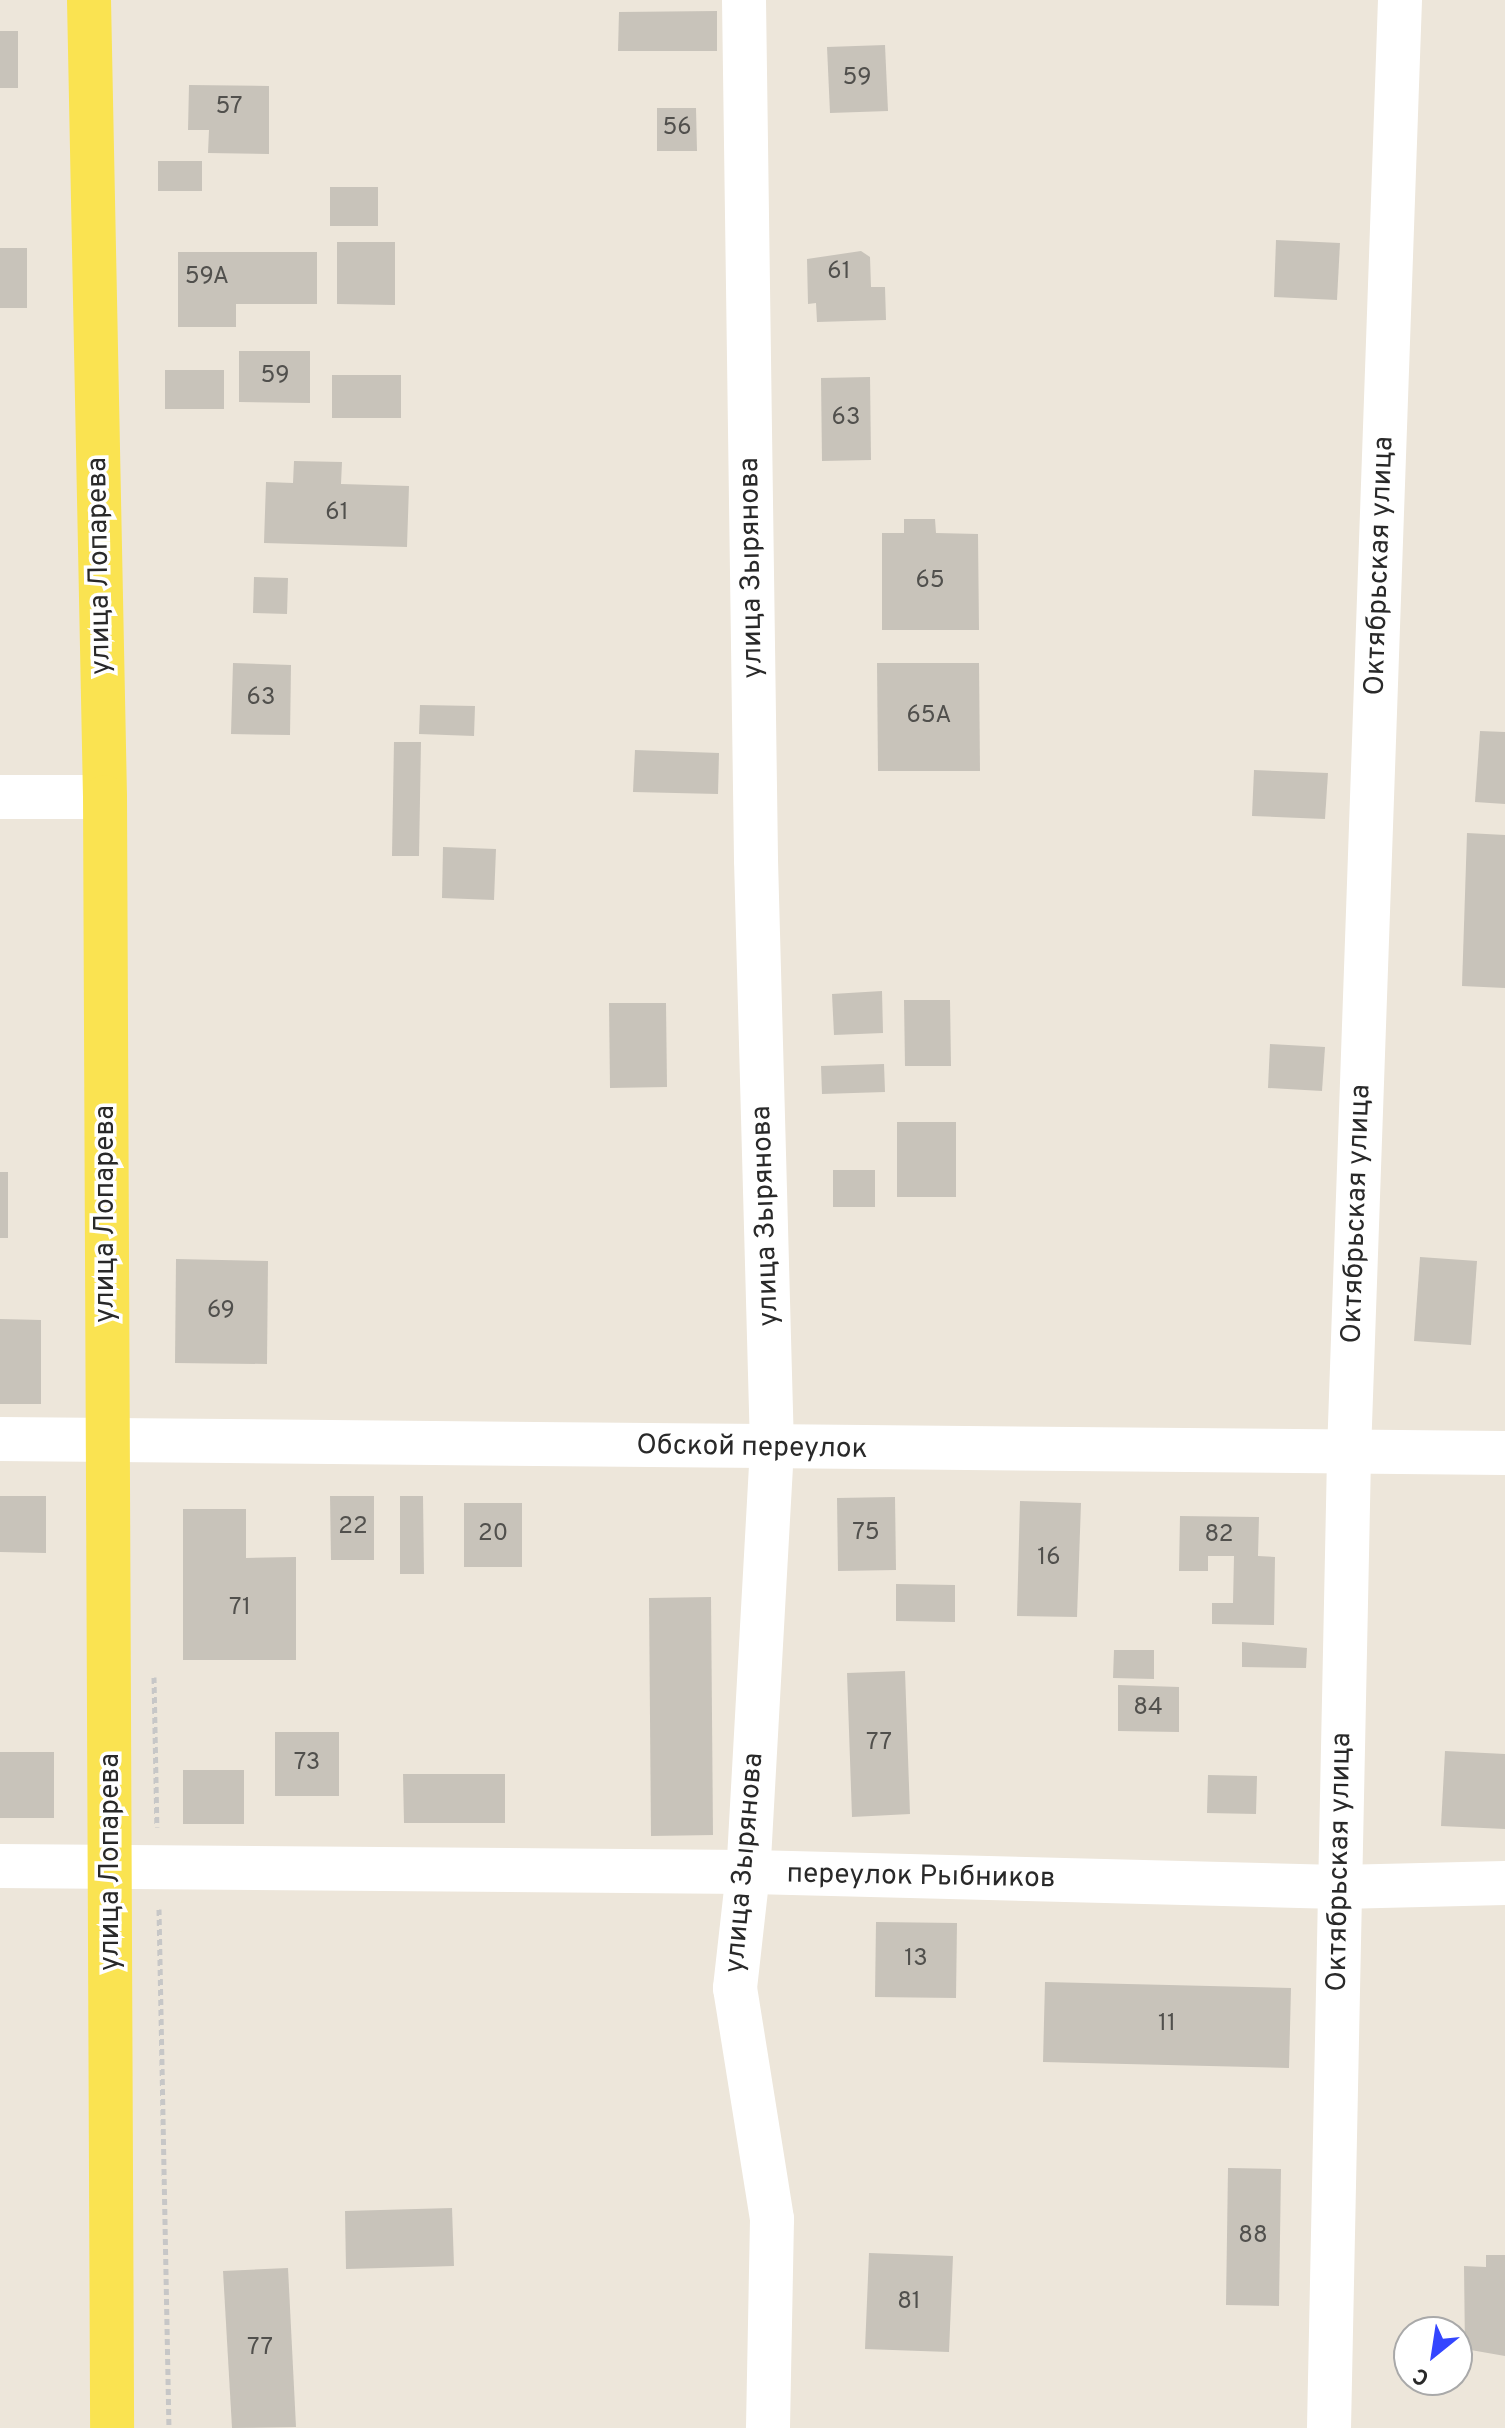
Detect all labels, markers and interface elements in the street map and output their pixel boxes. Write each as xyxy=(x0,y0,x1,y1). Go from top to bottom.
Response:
house number: 59 xyxy=(843,65,871,93)
house number: 57 xyxy=(215,94,243,122)
house number: 56 xyxy=(662,115,692,143)
house number: 61 xyxy=(827,259,851,287)
house number: 59А xyxy=(185,264,229,292)
house number: 59 xyxy=(261,363,289,391)
house number: 63 xyxy=(832,405,860,433)
street label: Октябрьская улица xyxy=(1359,436,1401,696)
street label: улица Лопарева xyxy=(81,457,119,675)
street label: улица Зырянова xyxy=(733,457,771,679)
house number: 61 xyxy=(325,500,349,528)
house number: 65 xyxy=(915,568,945,596)
house number: 63 xyxy=(247,685,275,713)
house number: 65А xyxy=(906,703,952,731)
street label: Октябрьская улица xyxy=(1336,1084,1378,1344)
street label: улица Лопарева xyxy=(89,1105,123,1323)
street label: улица Зырянова xyxy=(745,1105,787,1327)
house number: 69 xyxy=(207,1298,235,1326)
street label: Обской переулок xyxy=(636,1429,868,1467)
house number: 22 xyxy=(338,1514,368,1542)
house number: 75 xyxy=(852,1520,880,1548)
house number: 20 xyxy=(478,1521,508,1549)
house number: 82 xyxy=(1205,1522,1233,1550)
house number: 16 xyxy=(1037,1545,1061,1573)
house number: 71 xyxy=(229,1595,251,1623)
house number: 84 xyxy=(1133,1695,1163,1723)
house number: 77 xyxy=(866,1730,892,1758)
street label: Октябрьская улица xyxy=(1321,1732,1359,1992)
house number: 73 xyxy=(294,1750,320,1778)
street label: улица Зырянова xyxy=(719,1751,771,1975)
street label: улица Лопарева xyxy=(94,1753,128,1971)
street label: переулок Рыбников xyxy=(786,1858,1056,1896)
house number: 13 xyxy=(904,1946,928,1974)
house number: 11 xyxy=(1158,2011,1176,2039)
house number: 88 xyxy=(1238,2223,1268,2251)
house number: 81 xyxy=(897,2289,921,2317)
north arrow xyxy=(1393,2316,1473,2396)
house number: 77 xyxy=(247,2335,273,2363)
text: С xyxy=(1409,2360,1435,2391)

